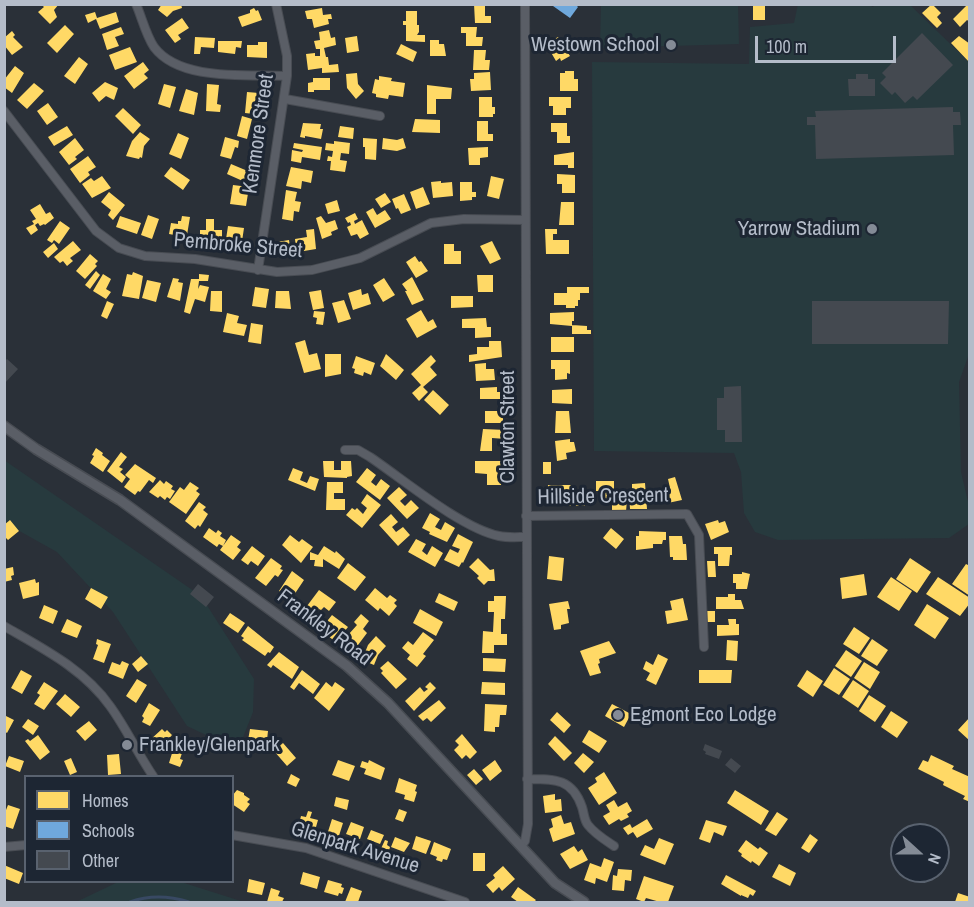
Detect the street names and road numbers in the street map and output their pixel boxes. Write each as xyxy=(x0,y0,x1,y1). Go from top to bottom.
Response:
street label: Kenmore Street xyxy=(238,73,280,195)
street label: Pembroke Street xyxy=(173,228,303,264)
street label: Clawton Street xyxy=(495,371,521,483)
street label: Hillside Crescent xyxy=(537,483,669,511)
street label: Frankley Road xyxy=(272,584,376,672)
street label: Glenpark Avenue xyxy=(288,817,422,879)

